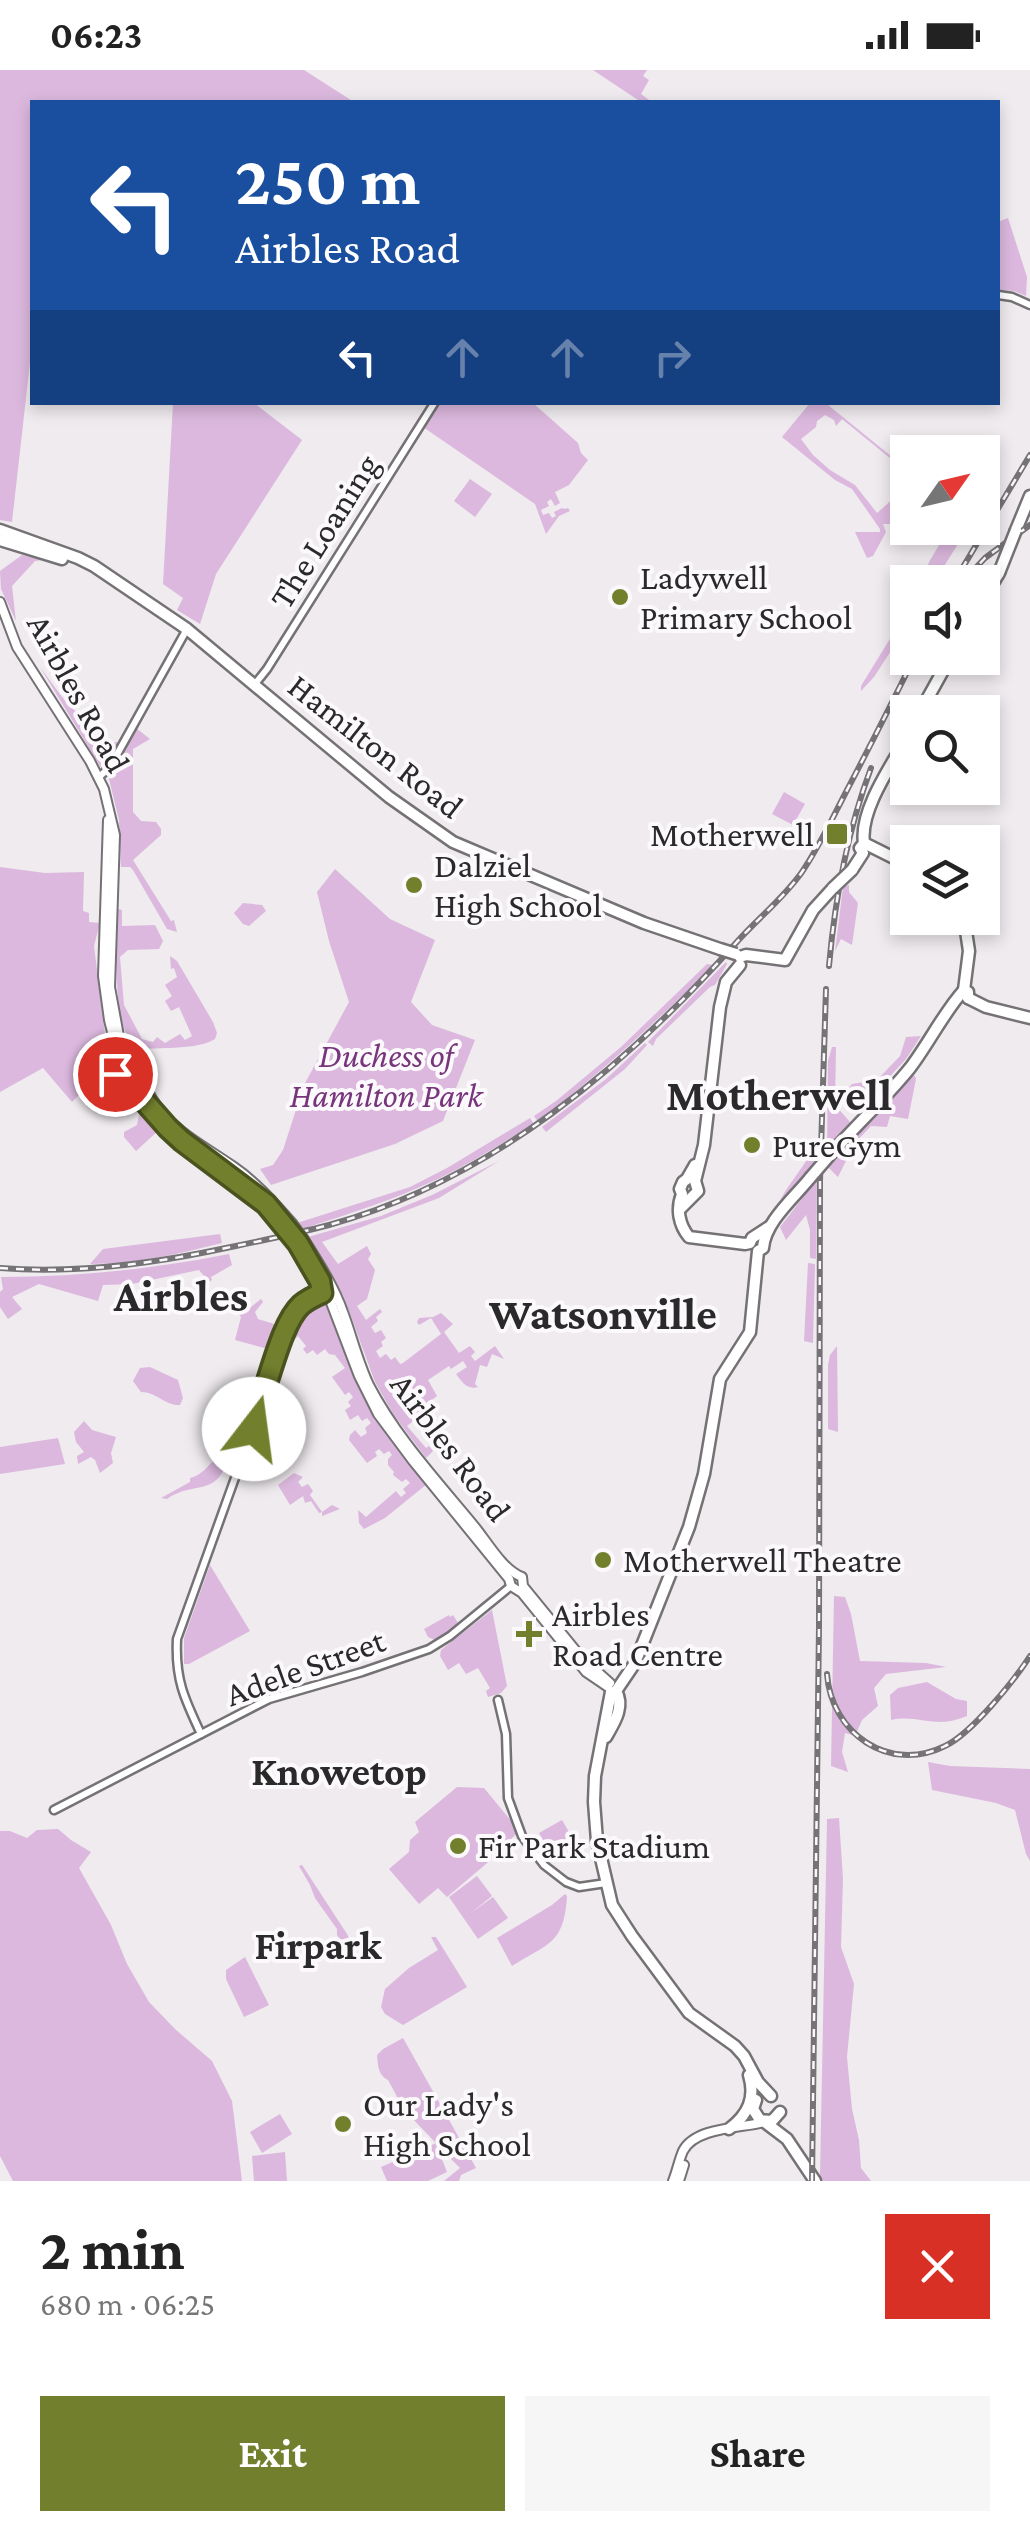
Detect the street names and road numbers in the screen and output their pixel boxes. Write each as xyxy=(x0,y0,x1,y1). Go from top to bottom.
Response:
street label: The Loaning xyxy=(262,447,387,616)
street label: Airbles Road xyxy=(19,607,138,779)
street label: Hamilton Road xyxy=(281,666,471,827)
street label: Airbles Road xyxy=(382,1366,519,1529)
street label: Adele Street xyxy=(220,1620,391,1714)

